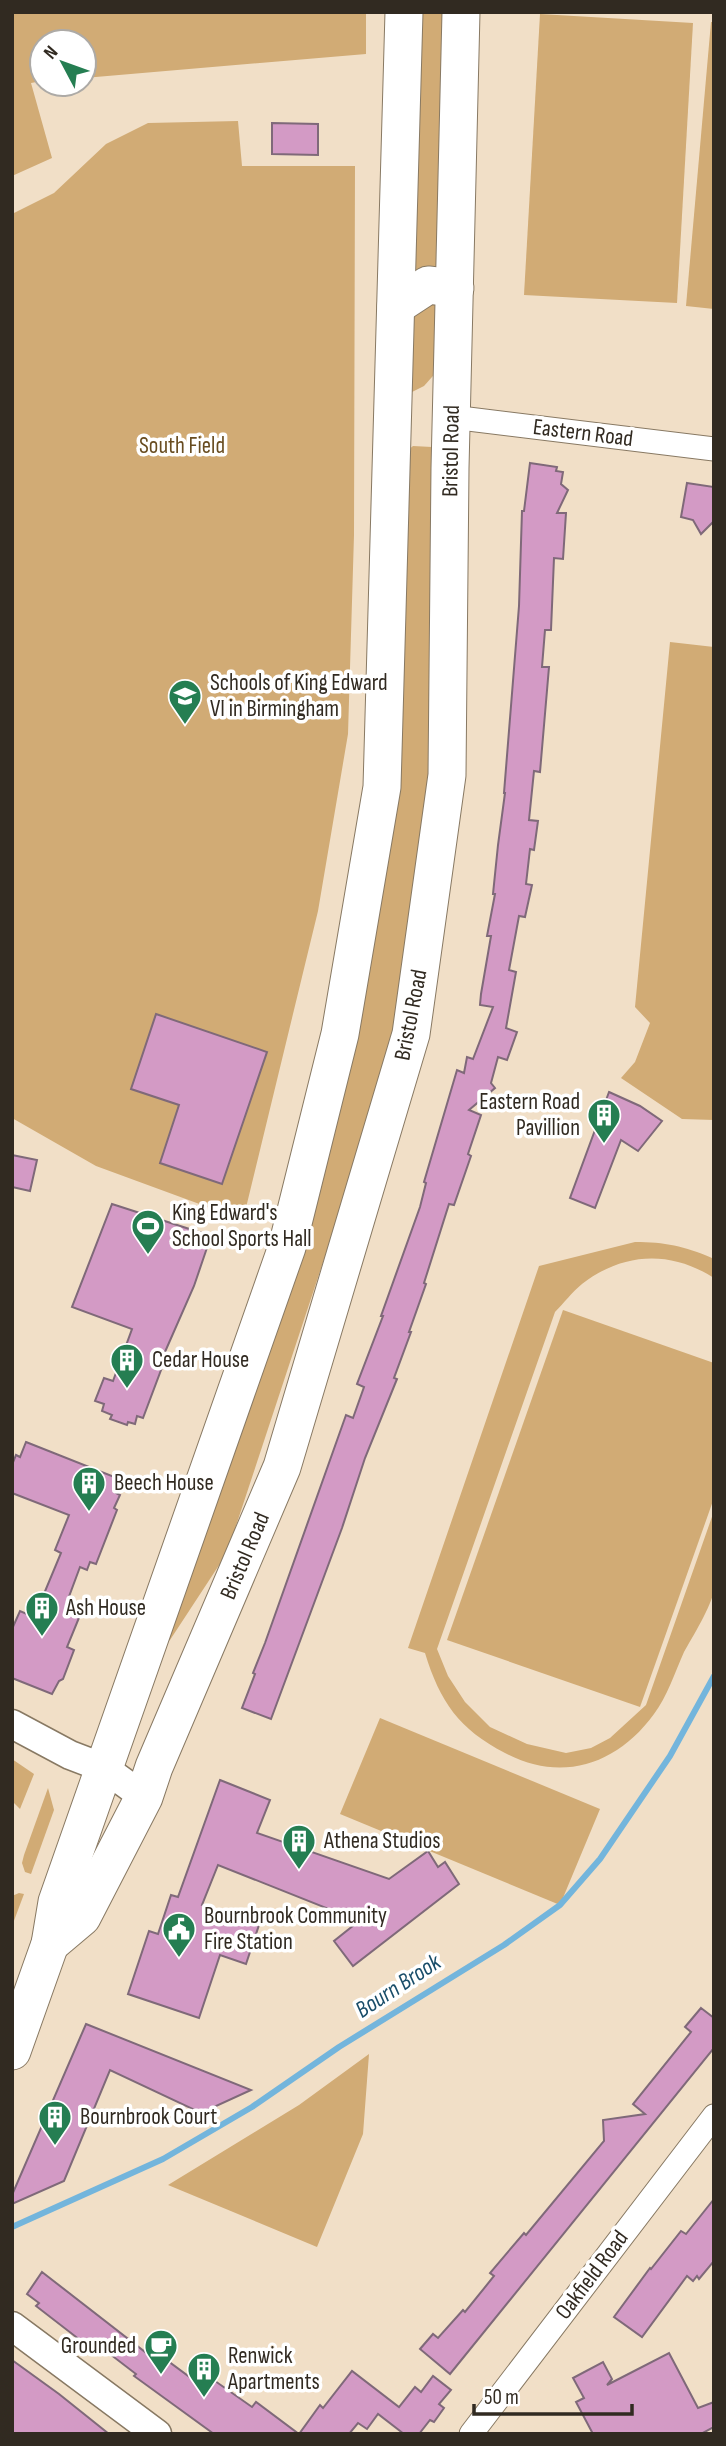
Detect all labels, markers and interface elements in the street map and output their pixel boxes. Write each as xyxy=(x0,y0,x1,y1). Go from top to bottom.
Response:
north arrow xyxy=(28,28,98,98)
text: N xyxy=(39,41,63,64)
street label: Bristol Road xyxy=(436,405,466,497)
street label: Eastern Road xyxy=(531,413,635,453)
park label: South Field xyxy=(139,432,225,460)
place label: Schools of King Edward VI in Birmingham xyxy=(210,669,388,723)
school or university icon: Schools of King Edward VI in Birmingham xyxy=(166,677,204,726)
street label: Bristol Road xyxy=(388,967,434,1063)
place label: Eastern Road Pavillion xyxy=(479,1088,580,1142)
building icon: Eastern Road Pavillion xyxy=(585,1096,623,1145)
place label: King Edward's School Sports Hall xyxy=(172,1199,312,1253)
sports icon: King Edward's School Sports Hall xyxy=(129,1207,167,1256)
building icon: Cedar House xyxy=(108,1341,146,1390)
place label: Cedar House xyxy=(152,1346,249,1374)
building icon: Beech House xyxy=(70,1464,108,1513)
place label: Beech House xyxy=(114,1469,214,1497)
street label: Bristol Road xyxy=(214,1508,276,1604)
building icon: Ash House xyxy=(23,1589,61,1638)
place label: Ash House xyxy=(65,1594,146,1622)
building icon: Athena Studios xyxy=(280,1822,318,1871)
place label: Athena Studios xyxy=(323,1827,441,1855)
place label: Bournbrook Community Fire Station xyxy=(204,1902,387,1956)
public building icon: Bournbrook Community Fire Station xyxy=(160,1910,198,1959)
water label: Bourn Brook xyxy=(350,1947,447,2024)
building icon: Bournbrook Court xyxy=(36,2098,74,2147)
place label: Bournbrook Court xyxy=(80,2103,217,2131)
street label: Oakfield Road xyxy=(550,2225,634,2325)
cafe icon: Grounded xyxy=(142,2327,180,2376)
place label: Grounded xyxy=(61,2332,136,2360)
place label: Renwick Apartments xyxy=(227,2342,320,2396)
building icon: Renwick Apartments xyxy=(185,2350,223,2399)
scale bar xyxy=(474,2372,632,2416)
text: 50 m xyxy=(484,2385,519,2410)

